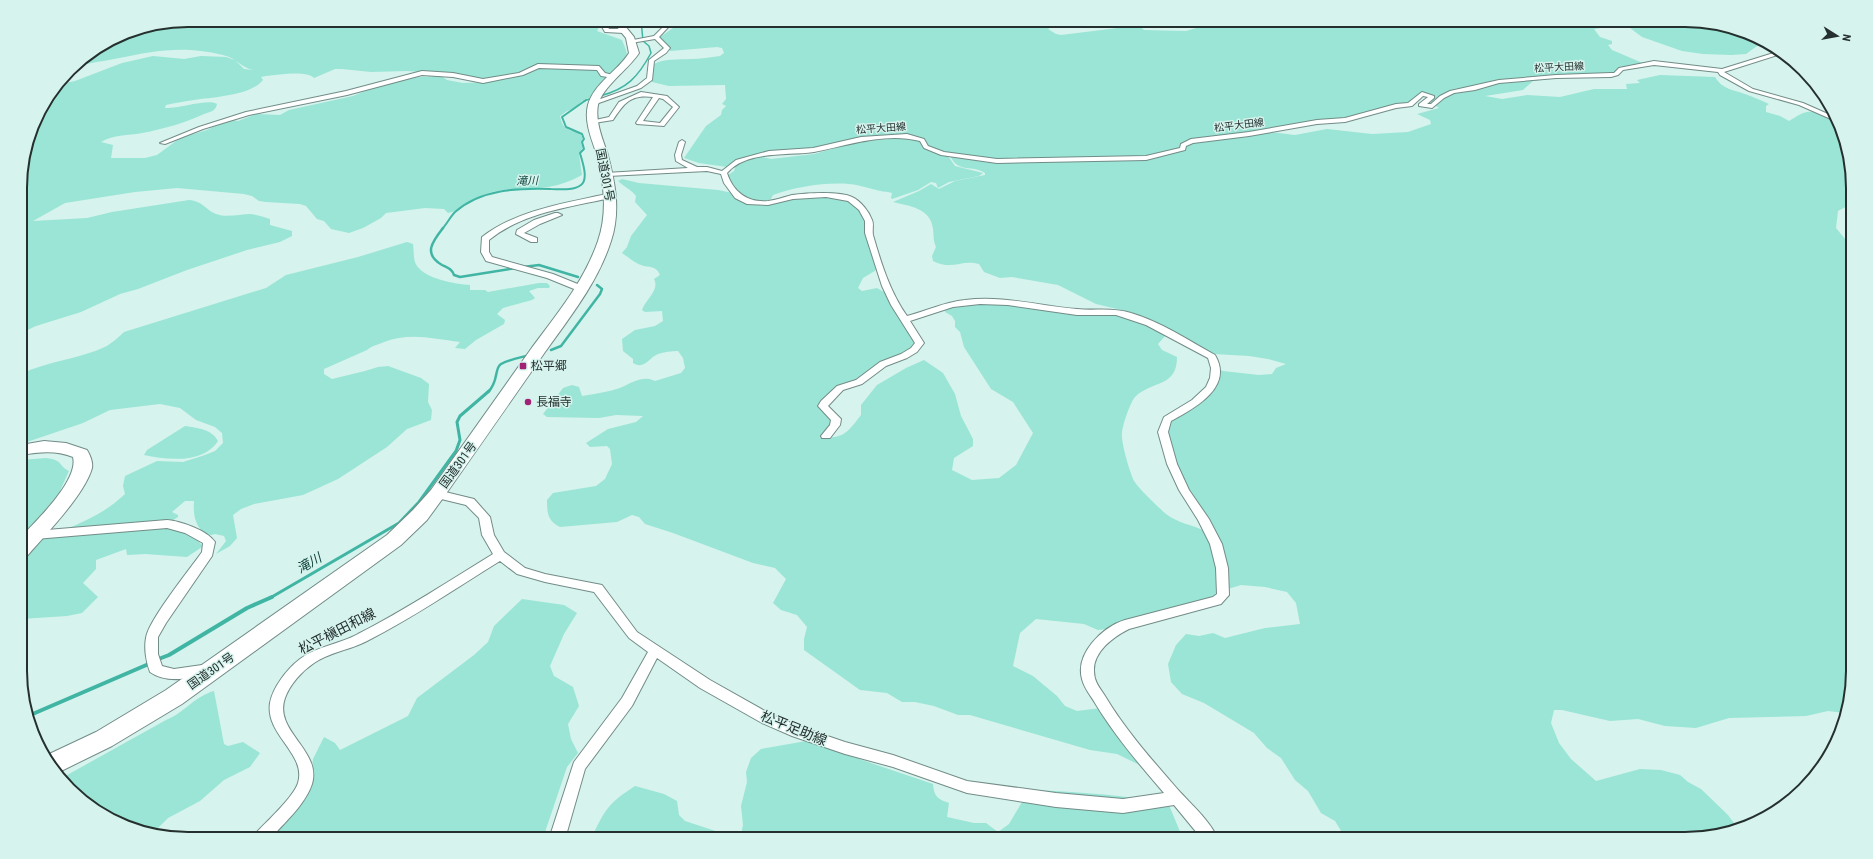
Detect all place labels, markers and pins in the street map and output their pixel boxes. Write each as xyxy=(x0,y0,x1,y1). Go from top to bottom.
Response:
place label: 松平郷 xyxy=(531,359,567,373)
marker: 松平郷 xyxy=(518,361,528,371)
place label: 長福寺 xyxy=(536,395,572,409)
marker: 長福寺 xyxy=(523,397,533,407)

